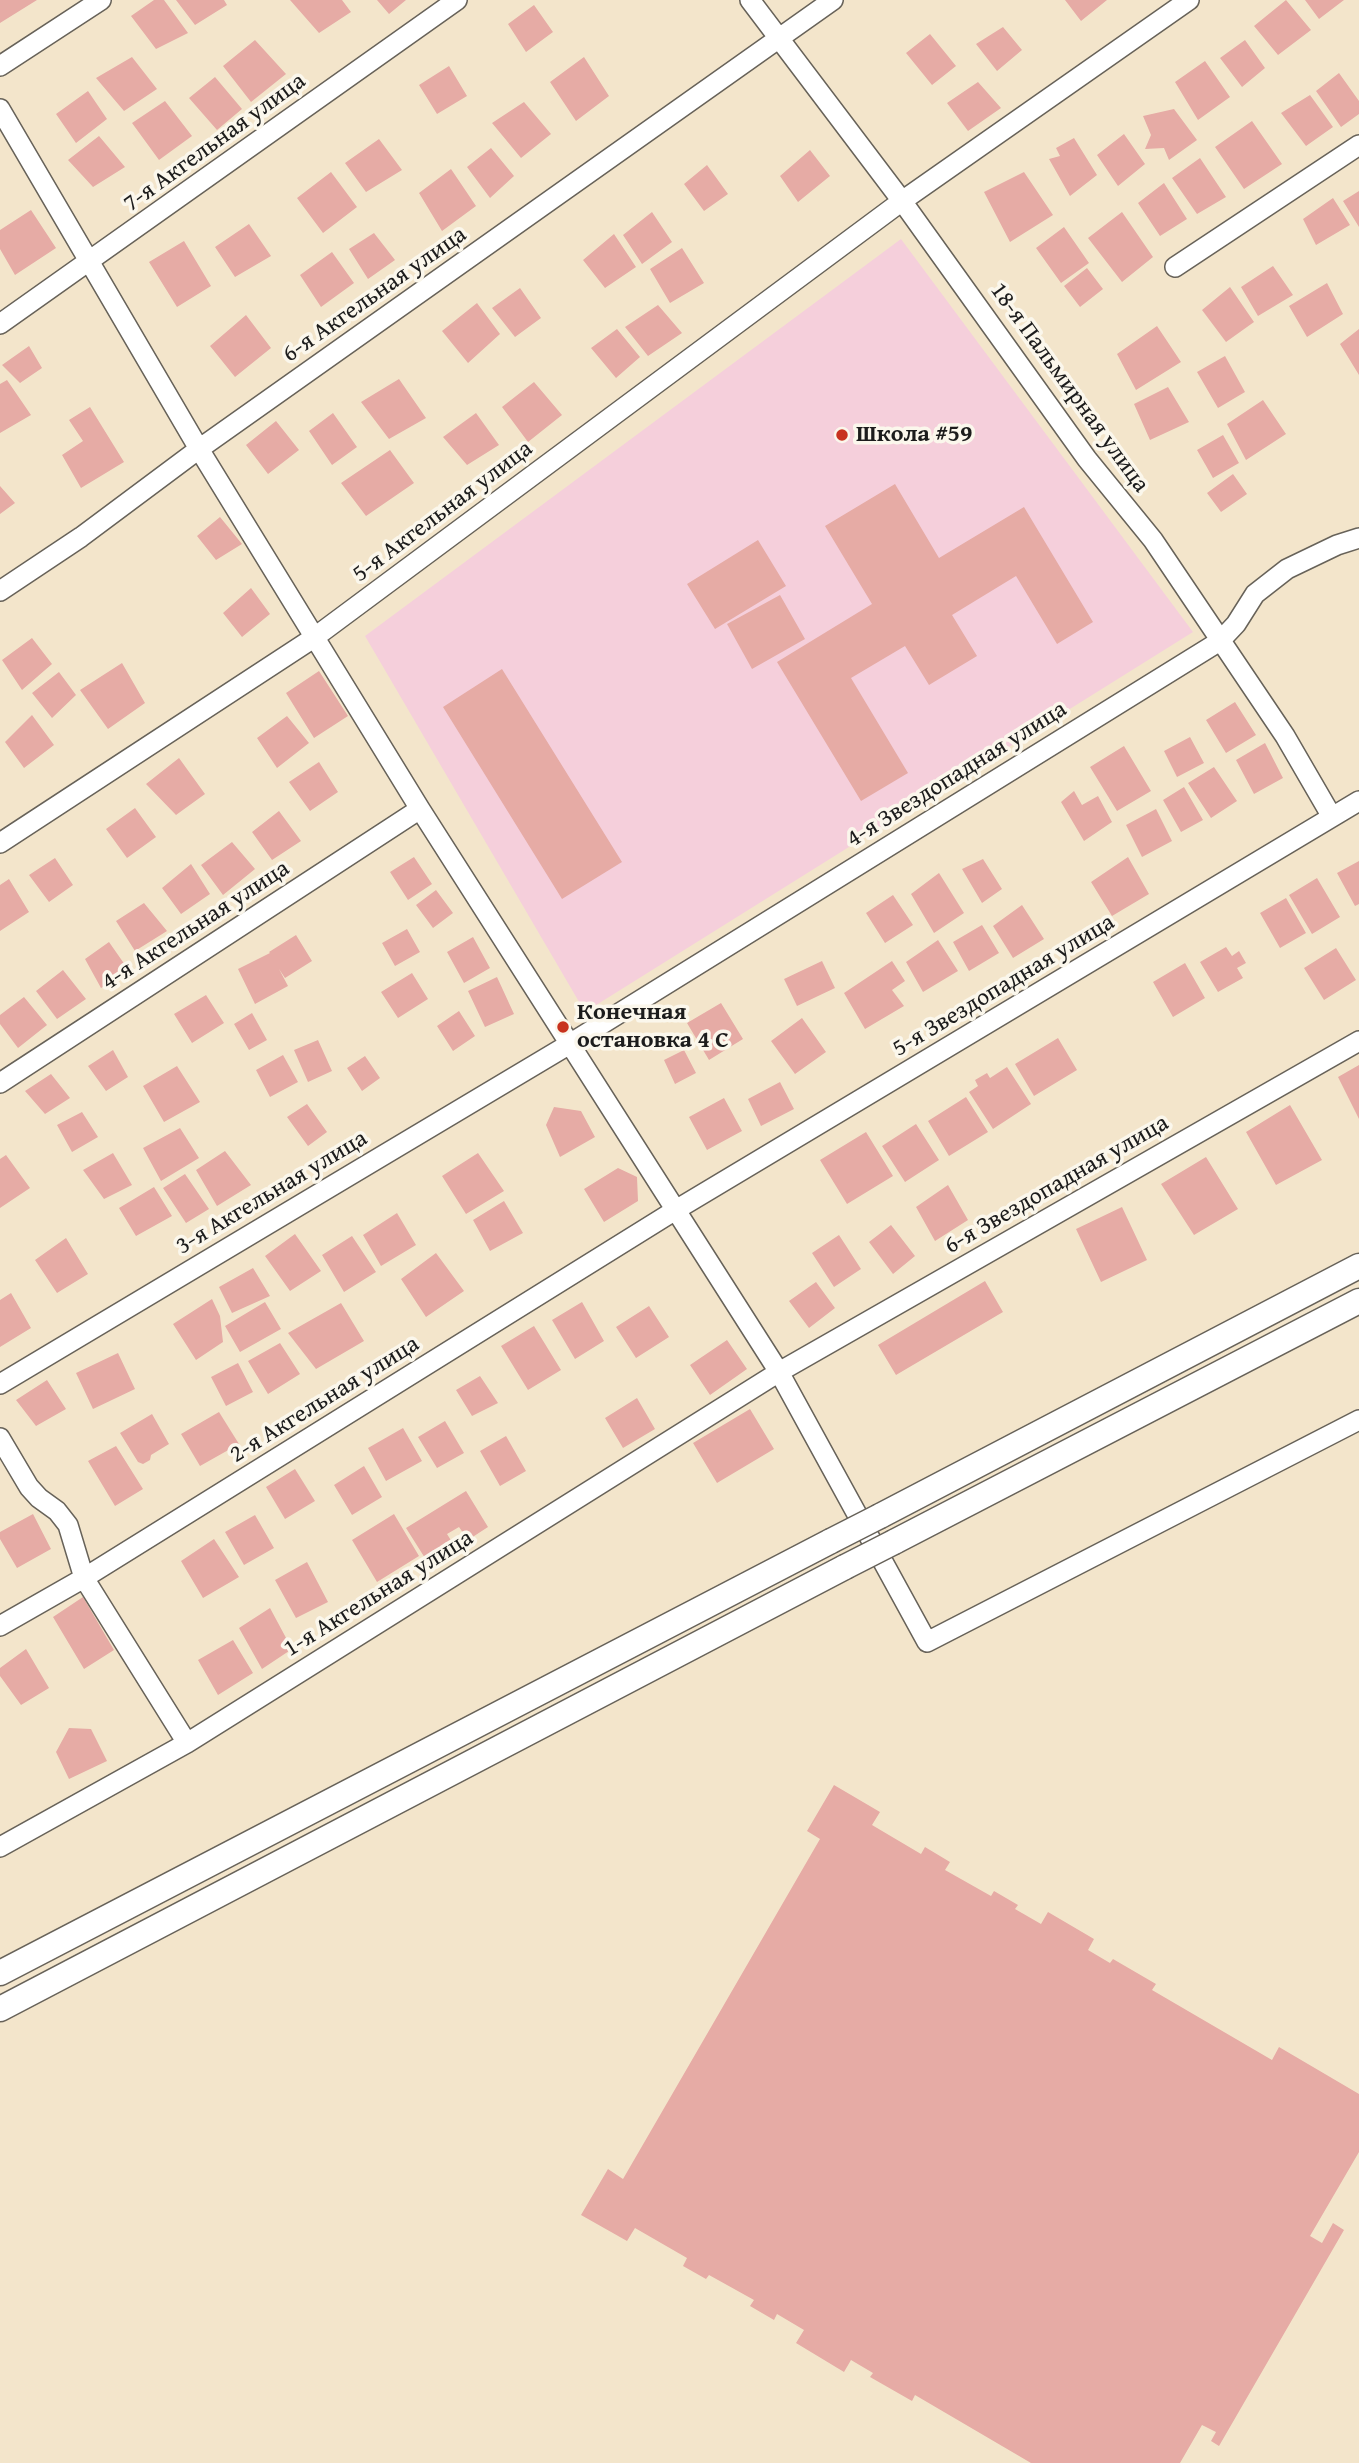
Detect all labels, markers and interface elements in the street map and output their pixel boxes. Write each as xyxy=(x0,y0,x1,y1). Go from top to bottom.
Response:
street label: 7-я Акгельная улица xyxy=(118,67,312,219)
street label: 6-я Акгельная улица xyxy=(278,221,472,369)
street label: 18-я Пальмирная улица xyxy=(983,278,1155,498)
place label: Школа #59 xyxy=(856,421,972,449)
marker: Школа #59 xyxy=(834,427,850,443)
street label: 5-я Акгельная улица xyxy=(347,435,539,589)
street label: 4-я Звездопадная улица xyxy=(842,696,1072,854)
street label: 4-я Акгельная улица xyxy=(97,855,295,997)
street label: 5-я Звездопадная улица xyxy=(888,908,1120,1064)
place label: Конечная остановка 4 С xyxy=(577,999,729,1055)
marker: Конечная остановка 4 С xyxy=(555,1019,571,1035)
street label: 6-я Звездопадная улица xyxy=(940,1109,1174,1261)
street label: 3-я Акгельная улица xyxy=(171,1125,373,1261)
street label: 2-я Акгельная улица xyxy=(225,1330,425,1470)
street label: 1-я Акгельная улица xyxy=(279,1524,479,1664)

